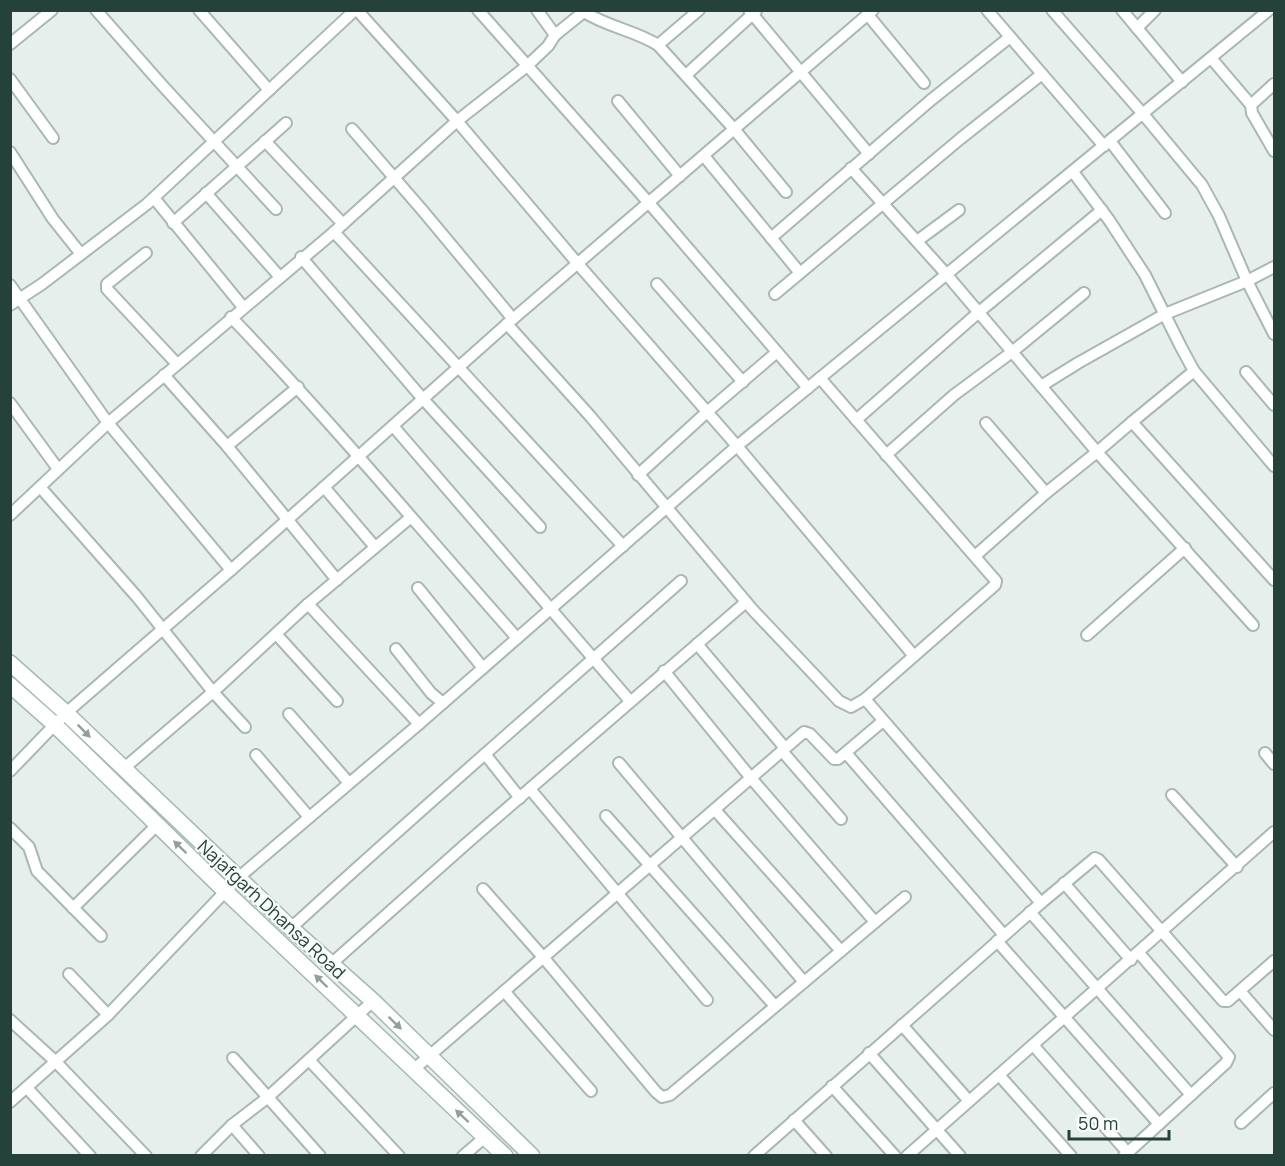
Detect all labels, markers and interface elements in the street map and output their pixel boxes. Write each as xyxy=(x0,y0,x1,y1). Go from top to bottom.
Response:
one-way arrow xyxy=(77,724,91,738)
street label: Najafgarh Dhansa Road xyxy=(193,834,351,984)
one-way arrow xyxy=(173,840,187,854)
one-way arrow xyxy=(314,975,328,989)
one-way arrow xyxy=(388,1015,402,1029)
scale bar xyxy=(1069,1103,1170,1141)
one-way arrow xyxy=(456,1109,470,1123)
text: 50 m xyxy=(1078,1111,1118,1135)

